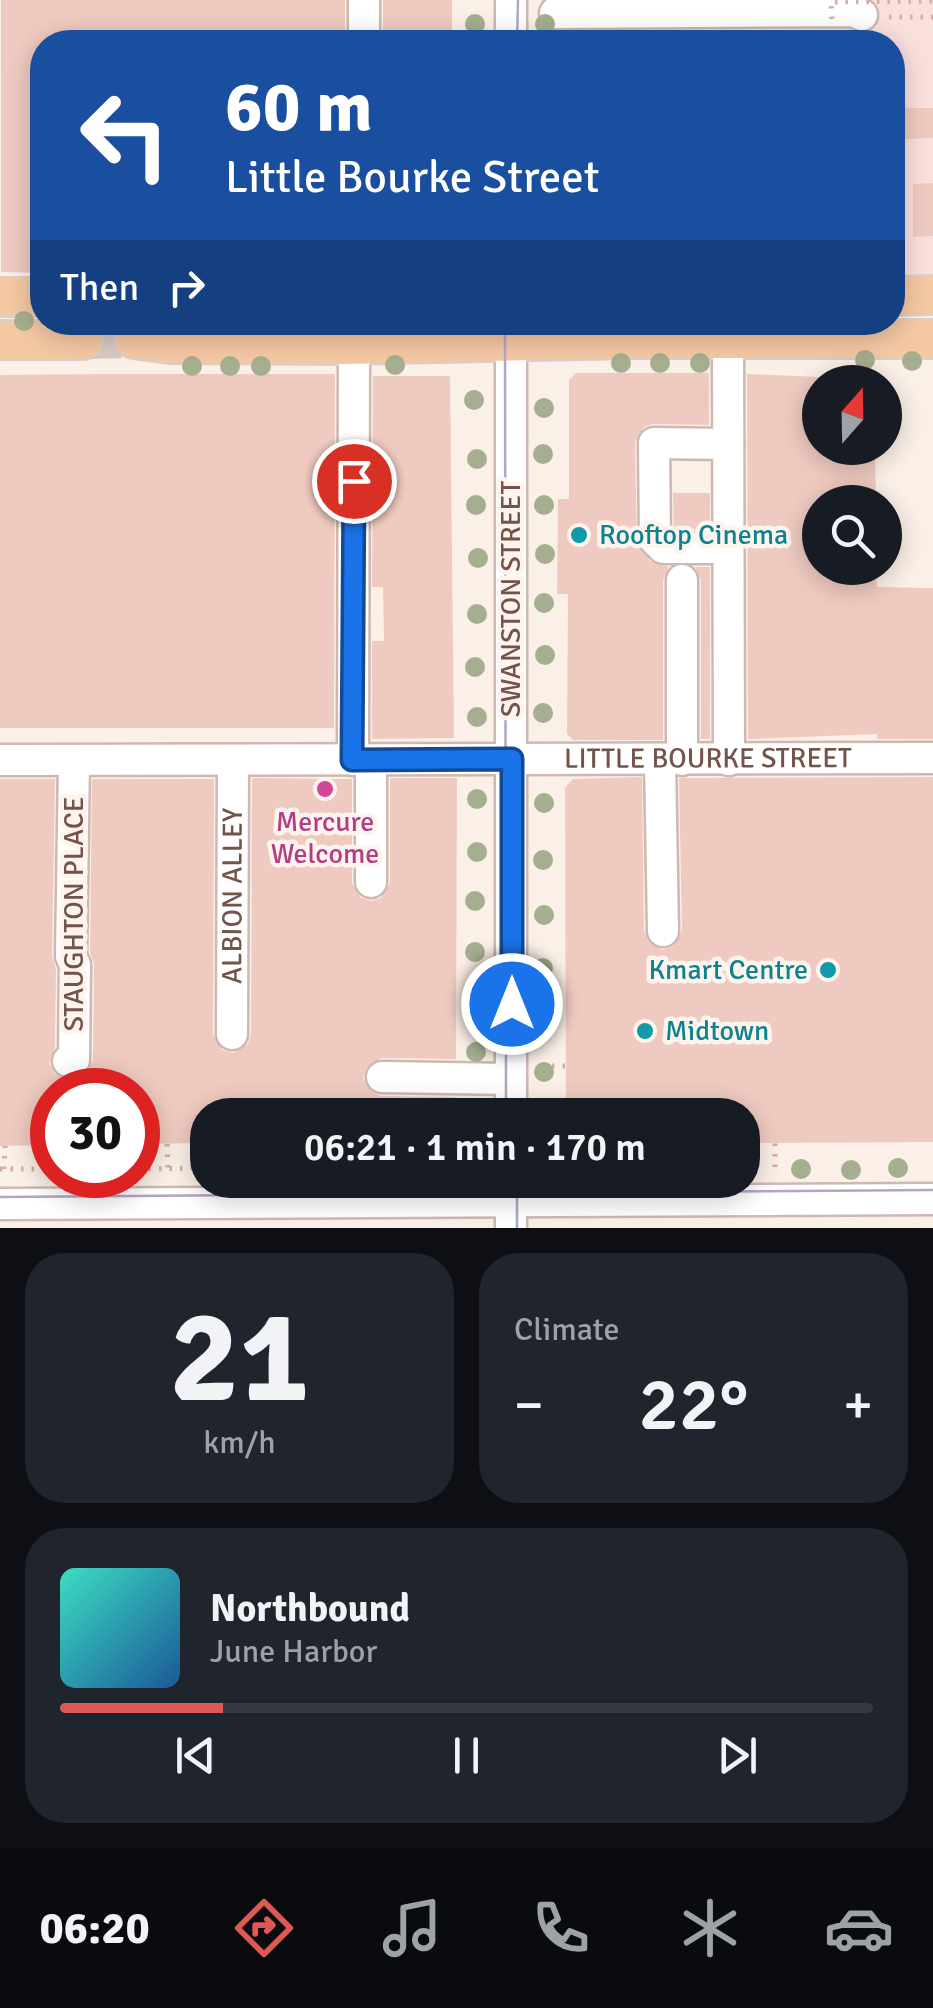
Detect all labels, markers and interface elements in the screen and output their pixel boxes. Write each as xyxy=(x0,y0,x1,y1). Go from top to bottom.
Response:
text: 60 m xyxy=(225,64,373,150)
icon: left xyxy=(60,70,190,200)
text: Little Bourke Street xyxy=(225,150,599,205)
icon: right xyxy=(159,260,214,315)
text: Then xyxy=(60,264,139,311)
north arrow xyxy=(802,365,902,465)
map controls xyxy=(802,365,902,585)
pin xyxy=(312,439,397,524)
icon: arrive xyxy=(327,454,382,509)
street label: SWANSTON STREET xyxy=(494,481,528,717)
button: search xyxy=(802,485,902,585)
place label: Rooftop Cinema xyxy=(599,518,788,552)
marker: Rooftop Cinema xyxy=(568,524,590,546)
street label: LITTLE BOURKE STREET xyxy=(564,741,852,776)
marker: Mercure Welcome xyxy=(314,778,336,800)
street label: STAUGHTON PLACE xyxy=(57,796,91,1032)
place label: Mercure Welcome xyxy=(271,805,379,871)
street label: ALBION ALLEY xyxy=(215,808,250,984)
position arrow xyxy=(460,952,564,1056)
place label: Kmart Centre xyxy=(648,953,808,987)
marker: Kmart Centre xyxy=(817,959,839,981)
place label: Midtown xyxy=(665,1014,769,1048)
marker: Midtown xyxy=(634,1020,656,1042)
speed limit sign: 30 xyxy=(30,1068,160,1198)
text: 06:21 · 1 min · 170 m xyxy=(304,1124,646,1171)
text: 21 xyxy=(169,1278,310,1438)
text: Climate xyxy=(514,1310,620,1349)
text: 22° xyxy=(639,1358,748,1451)
text: − xyxy=(514,1371,544,1439)
text: + xyxy=(843,1371,873,1439)
text: km/h xyxy=(203,1423,276,1462)
text: Northbound xyxy=(210,1585,410,1632)
text: June Harbor xyxy=(210,1632,377,1671)
icon: previous xyxy=(168,1728,223,1783)
icon: pause xyxy=(439,1728,494,1783)
icon: next xyxy=(710,1728,765,1783)
icon: directions xyxy=(229,1893,299,1963)
icon: music xyxy=(377,1893,447,1963)
icon: phone xyxy=(526,1893,596,1963)
icon: climate xyxy=(675,1893,745,1963)
icon: car xyxy=(824,1893,894,1963)
text: 06:20 xyxy=(39,1901,150,1956)

